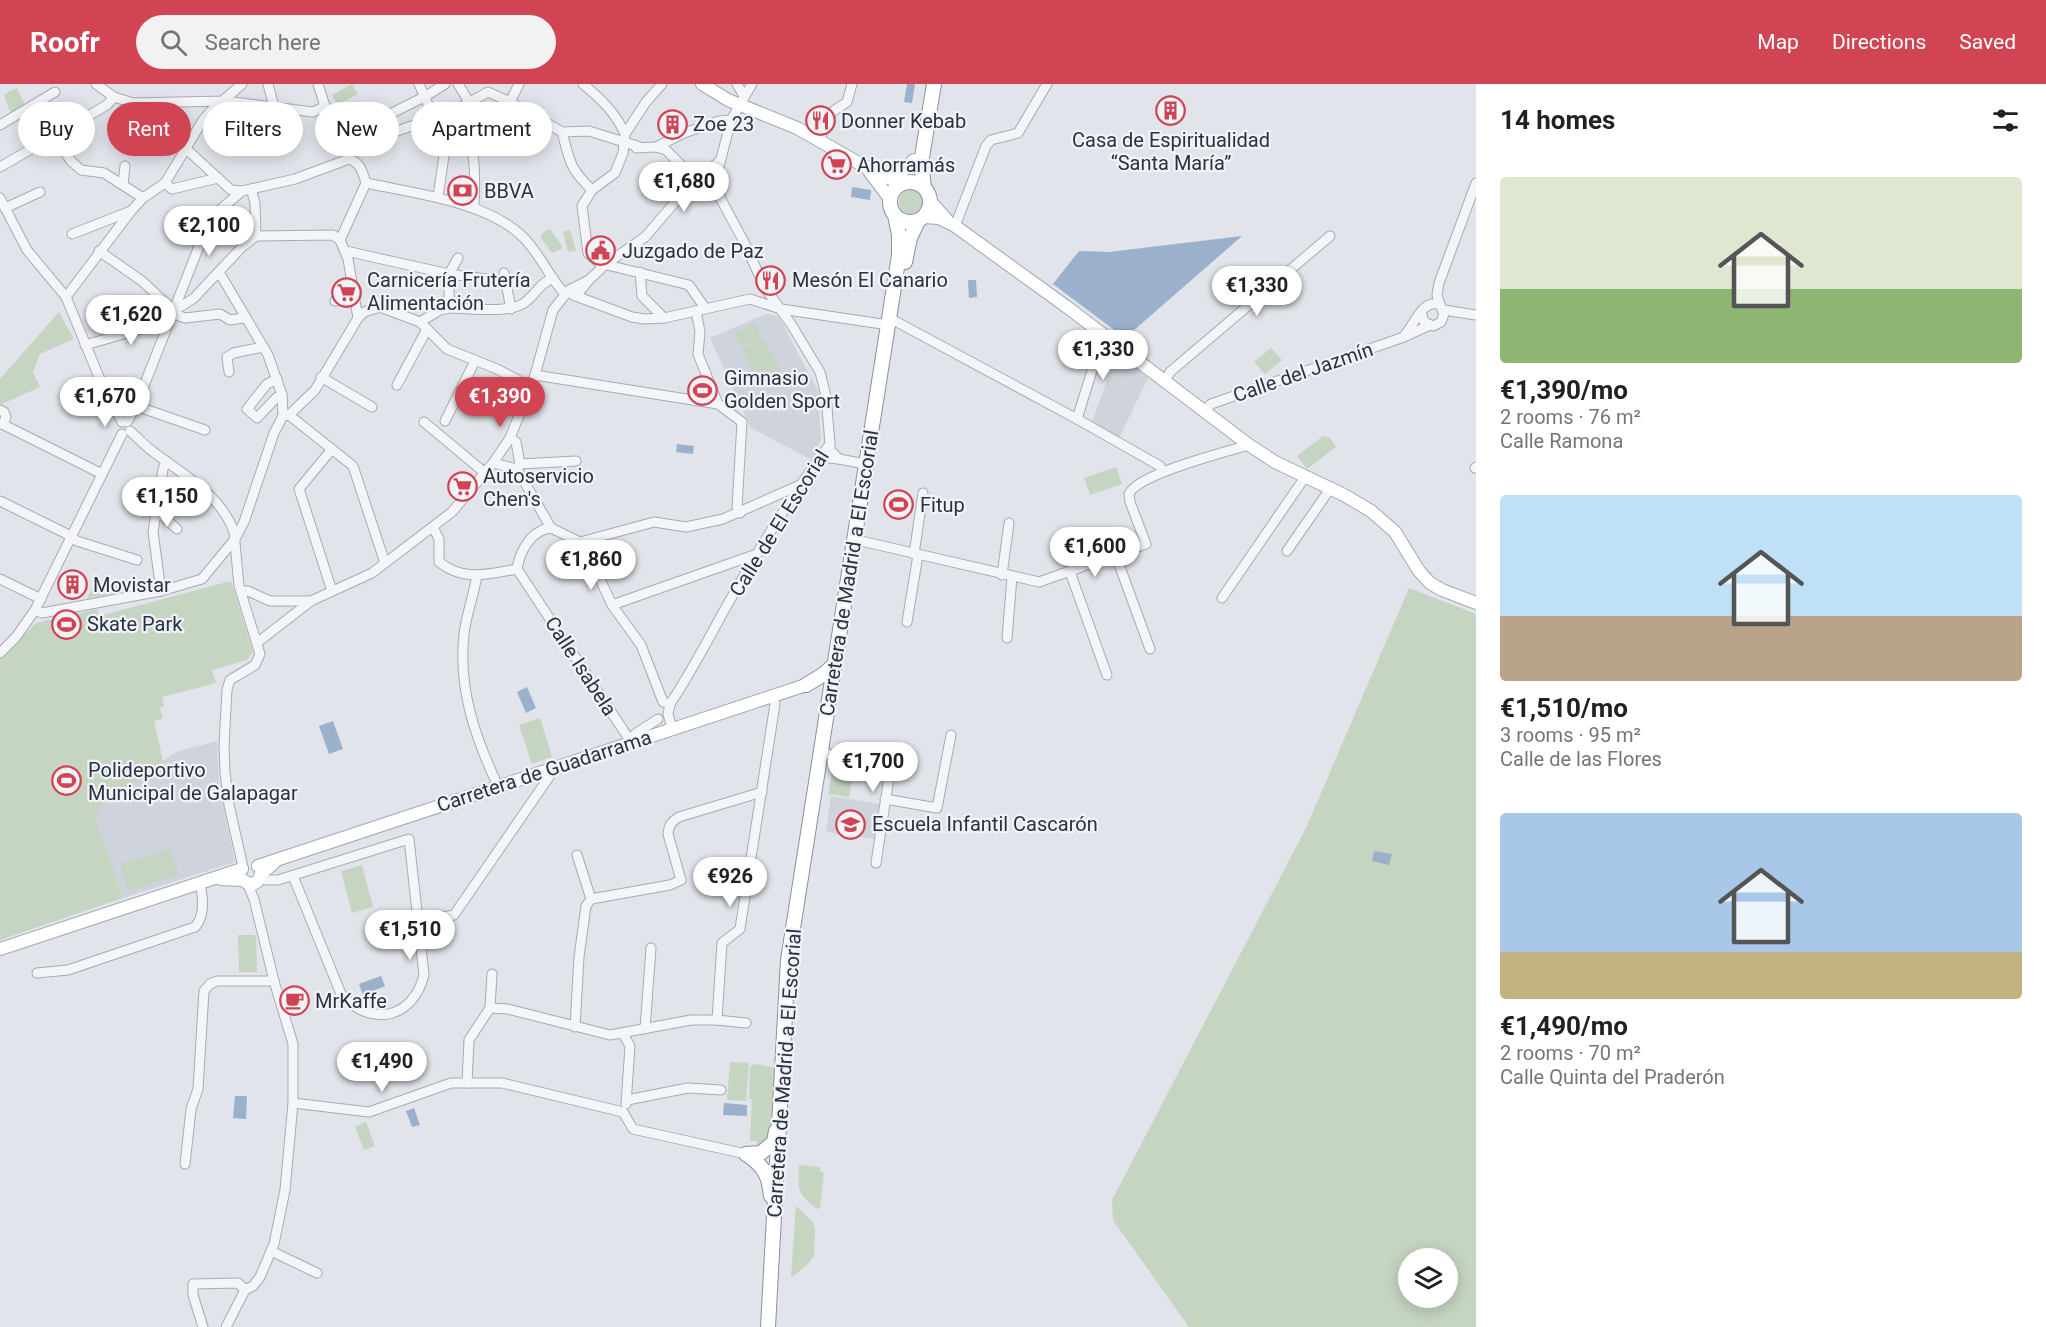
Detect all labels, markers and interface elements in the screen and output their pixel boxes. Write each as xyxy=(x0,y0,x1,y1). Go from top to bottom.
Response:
search box xyxy=(136,15,556,69)
text: Roofr xyxy=(30,26,100,59)
icon: search xyxy=(157,26,190,59)
text: Search here xyxy=(205,30,321,55)
text: Map xyxy=(1757,30,1799,54)
text: Directions xyxy=(1832,30,1926,54)
text: Saved xyxy=(1959,30,2016,54)
building icon: Casa de Espiritualidad “Santa María” xyxy=(1155,94,1187,126)
chip: Buy xyxy=(18,102,95,156)
chip: Rent xyxy=(107,102,191,156)
chip: Filters xyxy=(203,102,303,156)
chip: New xyxy=(315,102,399,156)
chip: Apartment xyxy=(411,102,552,156)
icon: filters xyxy=(1989,104,2022,137)
restaurant icon: Donner Kebab xyxy=(804,105,836,137)
text: 14 homes xyxy=(1500,105,1615,135)
building icon: Zoe 23 xyxy=(656,108,688,140)
place label: Donner Kebab xyxy=(841,109,966,133)
place label: Zoe 23 xyxy=(693,112,754,136)
place label: Casa de Espiritualidad “Santa María” xyxy=(1072,128,1270,175)
supermarket icon: Ahorramás xyxy=(820,149,852,181)
place label: Ahorramás xyxy=(857,153,955,177)
pin: €1,680 xyxy=(635,162,733,213)
text: €1,680 xyxy=(653,169,715,193)
bank icon: BBVA xyxy=(447,175,479,207)
place label: BBVA xyxy=(484,179,534,203)
pin: €2,100 xyxy=(160,206,258,257)
text: €2,100 xyxy=(178,213,240,237)
icon: home xyxy=(1707,216,1815,324)
public building icon: Juzgado de Paz xyxy=(585,235,617,267)
place label: Juzgado de Paz xyxy=(622,239,764,263)
restaurant icon: Mesón El Canario xyxy=(755,264,787,296)
pin: €1,330 xyxy=(1208,266,1306,317)
place label: Carnicería Frutería Alimentación xyxy=(367,268,531,315)
place label: Mesón El Canario xyxy=(792,268,948,292)
text: €1,330 xyxy=(1226,273,1288,297)
supermarket icon: Carnicería Frutería Alimentación xyxy=(330,276,362,308)
pin: €1,620 xyxy=(82,295,180,346)
text: €1,620 xyxy=(100,302,162,326)
pin: €1,330 xyxy=(1054,330,1152,381)
text: €1,330 xyxy=(1072,337,1134,361)
street label: Calle del Jazmín xyxy=(1230,337,1376,407)
place label: Gimnasio Golden Sport xyxy=(724,366,840,413)
sports icon: Gimnasio Golden Sport xyxy=(687,374,719,406)
text: €1,390/mo xyxy=(1500,375,1628,405)
pin: €1,670 xyxy=(56,377,154,428)
pin: €1,390 xyxy=(451,377,549,428)
text: €1,670 xyxy=(74,384,136,408)
text: €1,390 xyxy=(469,384,531,408)
text: 2 rooms · 76 m² xyxy=(1500,405,1641,429)
street label: Carretera de Madrid a El Escorial xyxy=(814,428,884,718)
text: Calle Ramona xyxy=(1500,429,1623,453)
street label: Calle de El Escorial xyxy=(724,445,834,601)
place label: Autoservicio Chen's xyxy=(483,464,594,511)
supermarket icon: Autoservicio Chen's xyxy=(446,471,478,503)
pin: €1,150 xyxy=(118,477,216,528)
text: €1,150 xyxy=(136,484,198,508)
sports icon: Fitup xyxy=(883,489,915,521)
place label: Fitup xyxy=(920,493,965,517)
pin: €1,600 xyxy=(1046,527,1144,578)
text: €1,600 xyxy=(1064,534,1126,558)
icon: home xyxy=(1707,534,1815,642)
pin: €1,860 xyxy=(542,540,640,591)
text: €1,860 xyxy=(560,547,622,571)
building icon: Movistar xyxy=(56,569,88,601)
place label: Movistar xyxy=(93,573,171,597)
sports icon: Skate Park xyxy=(50,608,82,640)
place label: Skate Park xyxy=(87,612,183,636)
street label: Calle Isabela xyxy=(540,612,622,720)
text: €1,510/mo xyxy=(1500,693,1628,723)
text: 3 rooms · 95 m² xyxy=(1500,723,1641,747)
street label: Carretera de Guadarrama xyxy=(434,725,654,817)
pin: €1,700 xyxy=(824,742,922,793)
text: Calle de las Flores xyxy=(1500,747,1662,771)
text: €1,700 xyxy=(842,749,904,773)
place label: Polideportivo Municipal de Galapagar xyxy=(88,758,298,805)
sports icon: Polideportivo Municipal de Galapagar xyxy=(51,765,83,797)
school or university icon: Escuela Infantil Cascarón xyxy=(835,808,867,840)
place label: Escuela Infantil Cascarón xyxy=(872,812,1098,836)
icon: home xyxy=(1707,852,1815,960)
pin: €926 xyxy=(694,857,766,908)
text: €926 xyxy=(707,864,753,888)
pin: €1,510 xyxy=(361,910,459,961)
text: €1,510 xyxy=(379,917,441,941)
street label: Carretera de Madrid a El Escorial xyxy=(762,928,806,1218)
cafe icon: MrKaffe xyxy=(278,985,310,1017)
place label: MrKaffe xyxy=(315,989,387,1013)
text: €1,490/mo xyxy=(1500,1011,1628,1041)
text: 2 rooms · 70 m² xyxy=(1500,1041,1641,1065)
pin: €1,490 xyxy=(333,1042,431,1093)
text: €1,490 xyxy=(351,1049,413,1073)
text: Calle Quinta del Praderón xyxy=(1500,1065,1725,1089)
map controls xyxy=(1398,1248,1458,1308)
button: layers xyxy=(1398,1248,1458,1308)

